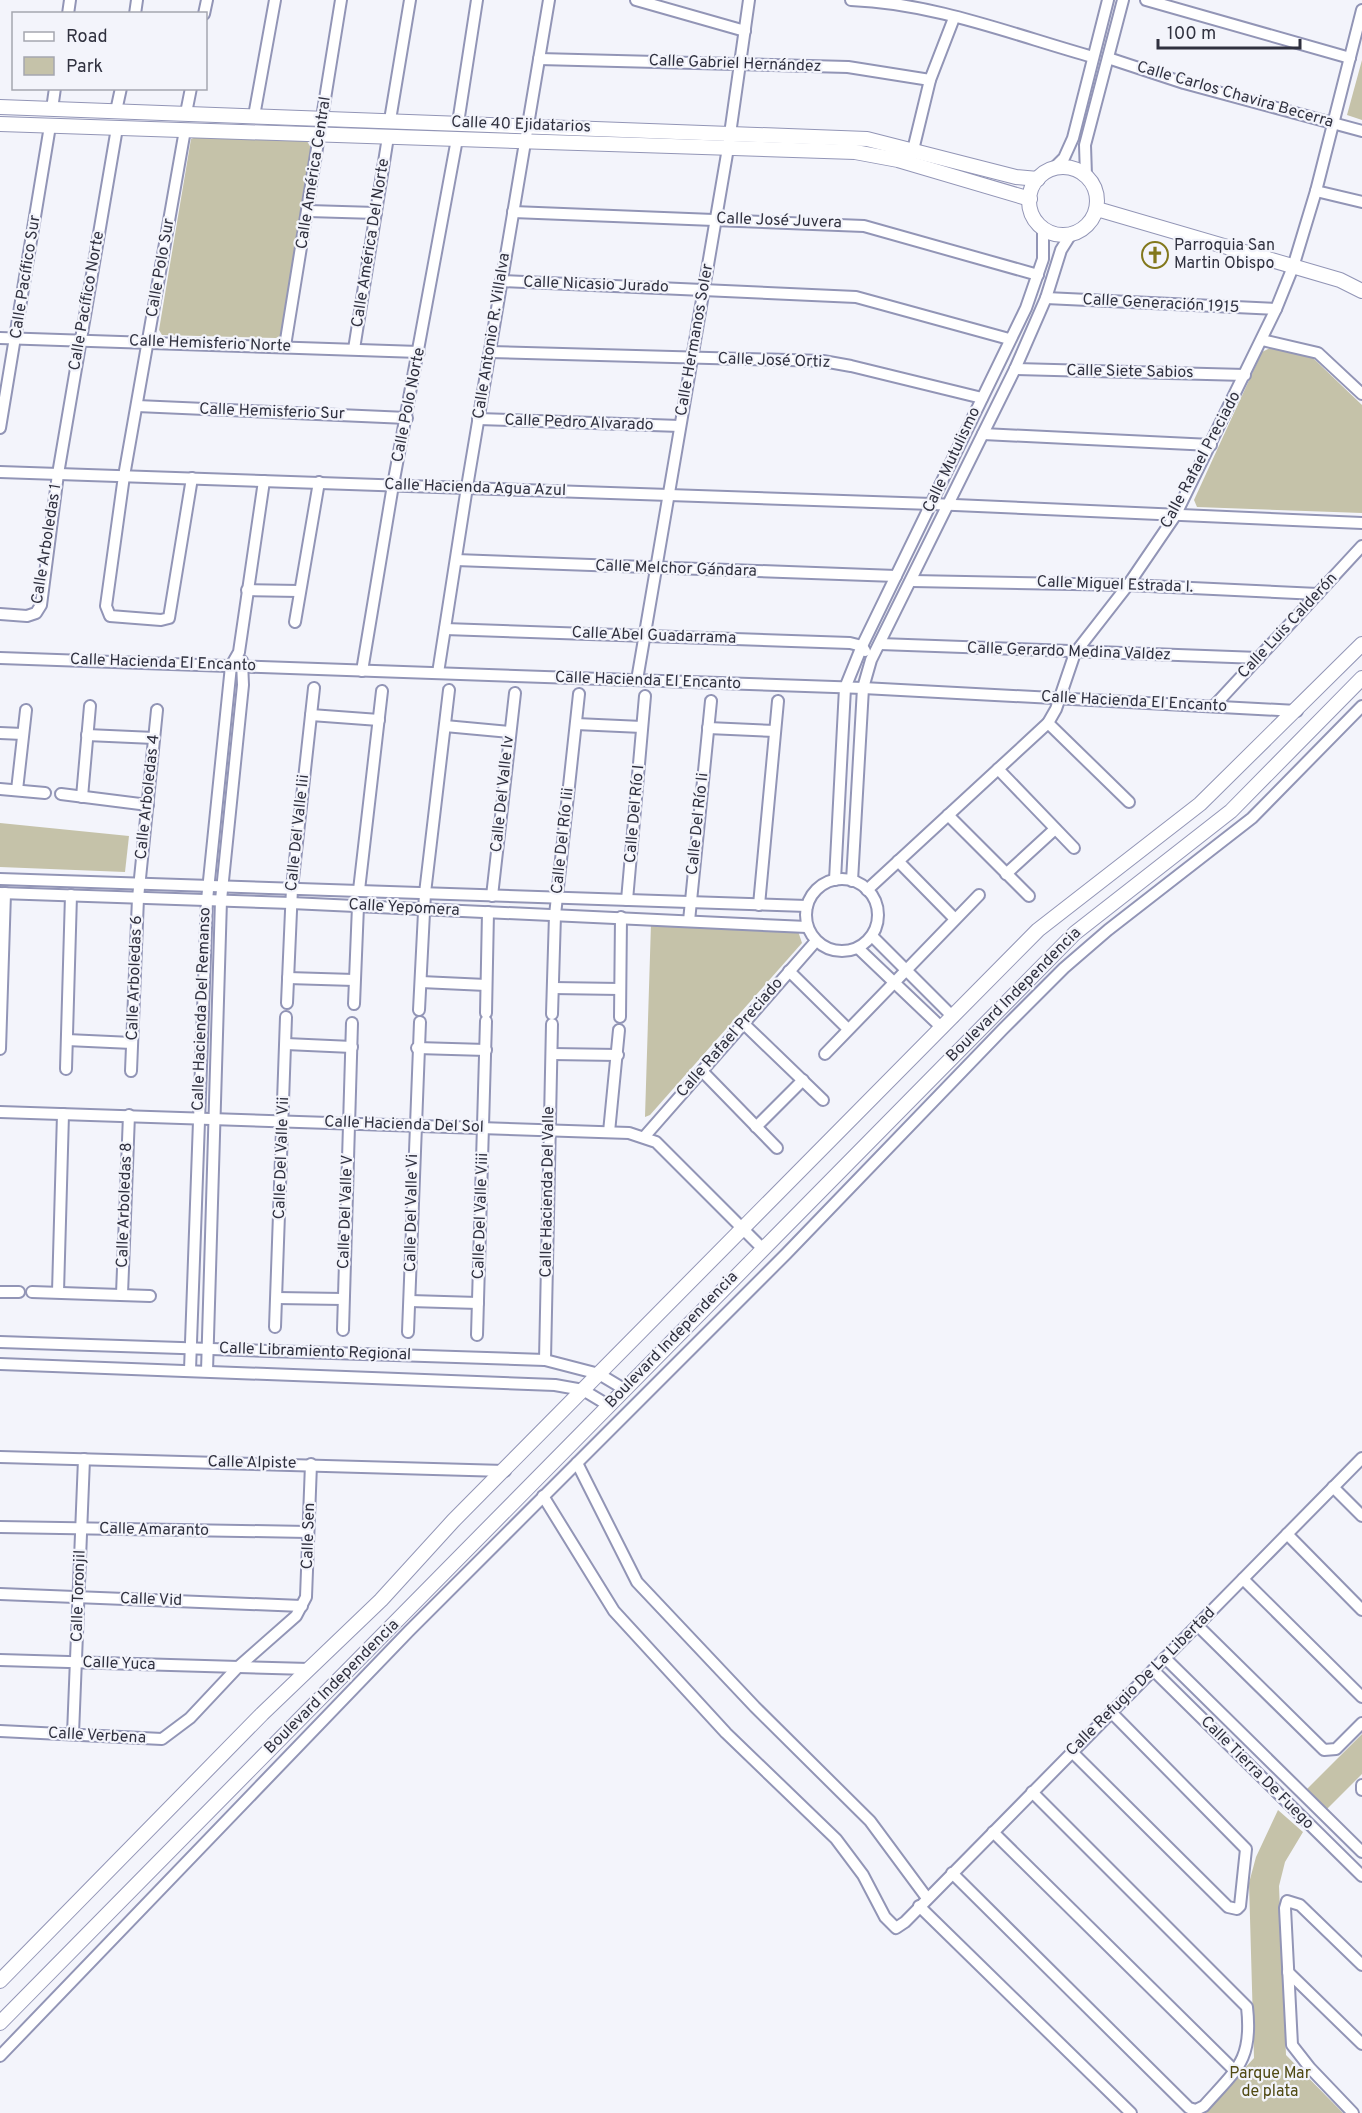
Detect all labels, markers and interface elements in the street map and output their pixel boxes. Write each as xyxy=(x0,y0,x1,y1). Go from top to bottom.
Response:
legend xyxy=(12,12,207,90)
scale bar xyxy=(1158,12,1300,50)
text: 100 m xyxy=(1167,23,1216,46)
text: Road xyxy=(66,26,108,49)
street label: Calle Gabriel Hernández xyxy=(648,51,822,77)
text: Park xyxy=(66,56,103,79)
street label: Calle Carlos Chavira Becerra xyxy=(1134,57,1336,133)
street label: Calle América Central xyxy=(292,95,336,251)
street label: Calle 40 Ejidatarios xyxy=(451,113,591,137)
street label: Calle América Del Norte xyxy=(348,157,394,329)
street label: Calle José Juvera xyxy=(716,209,842,233)
street label: Calle Pacífico Sur xyxy=(6,214,46,340)
street label: Calle Polo Sur xyxy=(142,217,180,319)
street label: Calle Pacífico Norte xyxy=(65,230,109,372)
place label: Parroquia San Martin Obispo xyxy=(1174,236,1275,274)
church icon: Parroquia San Martin Obispo xyxy=(1140,240,1170,270)
street label: Calle Antonio R. Villalva xyxy=(469,252,515,420)
street label: Calle Hermanos Soler xyxy=(672,262,718,418)
street label: Calle Nicasio Jurado xyxy=(523,272,669,298)
street label: Calle Generación 1915 xyxy=(1082,290,1240,318)
street label: Calle Hemisferio Norte xyxy=(129,331,291,357)
street label: Calle Polo Norte xyxy=(388,346,430,464)
street label: Calle José Ortiz xyxy=(717,349,831,373)
street label: Calle Siete Sabios xyxy=(1066,361,1194,383)
street label: Calle Rafael Preciado xyxy=(1156,388,1246,532)
street label: Calle Hemisferio Sur xyxy=(199,399,345,425)
street label: Calle Mutulismo xyxy=(919,404,985,516)
street label: Calle Pedro Alvarado xyxy=(504,410,654,436)
street label: Calle Hacienda Agua Azul xyxy=(384,475,566,501)
street label: Calle Arboledas 1 xyxy=(28,482,66,606)
street label: Calle Melchor Gándara xyxy=(595,556,757,582)
street label: Calle Luis Calderón xyxy=(1234,569,1342,683)
street label: Calle Miguel Estrada I. xyxy=(1036,572,1194,598)
street label: Calle Abel Guadarrama xyxy=(571,623,737,649)
street label: Calle Gerardo Medina Valdez xyxy=(967,638,1171,666)
street label: Calle Hacienda El Encanto xyxy=(69,650,257,676)
street label: Calle Hacienda El Encanto xyxy=(554,668,742,694)
street label: Calle Hacienda El Encanto xyxy=(1040,687,1228,717)
street label: Calle Arboledas 4 xyxy=(131,733,165,861)
street label: Calle Del Valle Iv xyxy=(487,735,519,853)
street label: Calle Del Río I xyxy=(621,764,649,864)
street label: Calle Del Río Ii xyxy=(683,772,713,876)
street label: Calle Del Valle Iii xyxy=(282,774,314,892)
street label: Calle Del Río Iii xyxy=(547,787,579,895)
street label: Calle Yepomera xyxy=(348,895,460,921)
street label: Calle Hacienda Del Remanso xyxy=(188,907,216,1111)
street label: Calle Arboledas 6 xyxy=(123,915,147,1041)
street label: Boulevard Independencia xyxy=(942,923,1086,1067)
street label: Calle Rafael Preciado xyxy=(672,974,788,1102)
street label: Calle Del Valle Vii xyxy=(270,1096,294,1220)
street label: Calle Hacienda Del Valle xyxy=(537,1106,559,1278)
street label: Calle Hacienda Del Sol xyxy=(324,1112,484,1138)
street label: Calle Arboledas 8 xyxy=(113,1142,137,1268)
street label: Calle Del Valle Viii xyxy=(469,1152,493,1280)
street label: Calle Del Valle V xyxy=(334,1154,358,1270)
street label: Calle Del Valle Vi xyxy=(401,1154,423,1272)
street label: Boulevard Independencia xyxy=(601,1267,743,1413)
street label: Calle Libramiento Regional xyxy=(218,1339,412,1365)
street label: Calle Alpiste xyxy=(207,1452,297,1474)
street label: Calle Sen xyxy=(298,1502,320,1570)
street label: Calle Amaranto xyxy=(99,1519,209,1541)
street label: Calle Toronjil xyxy=(67,1550,91,1642)
street label: Calle Vid xyxy=(119,1589,183,1611)
street label: Calle Refugio De La Libertad xyxy=(1062,1603,1220,1761)
street label: Boulevard Independencia xyxy=(260,1615,404,1759)
street label: Calle Yuca xyxy=(82,1653,156,1675)
street label: Calle Tierra De Fuego xyxy=(1196,1712,1318,1834)
street label: Calle Verbena xyxy=(47,1723,147,1749)
park label: Parque Mar de plata xyxy=(1229,2064,1311,2102)

